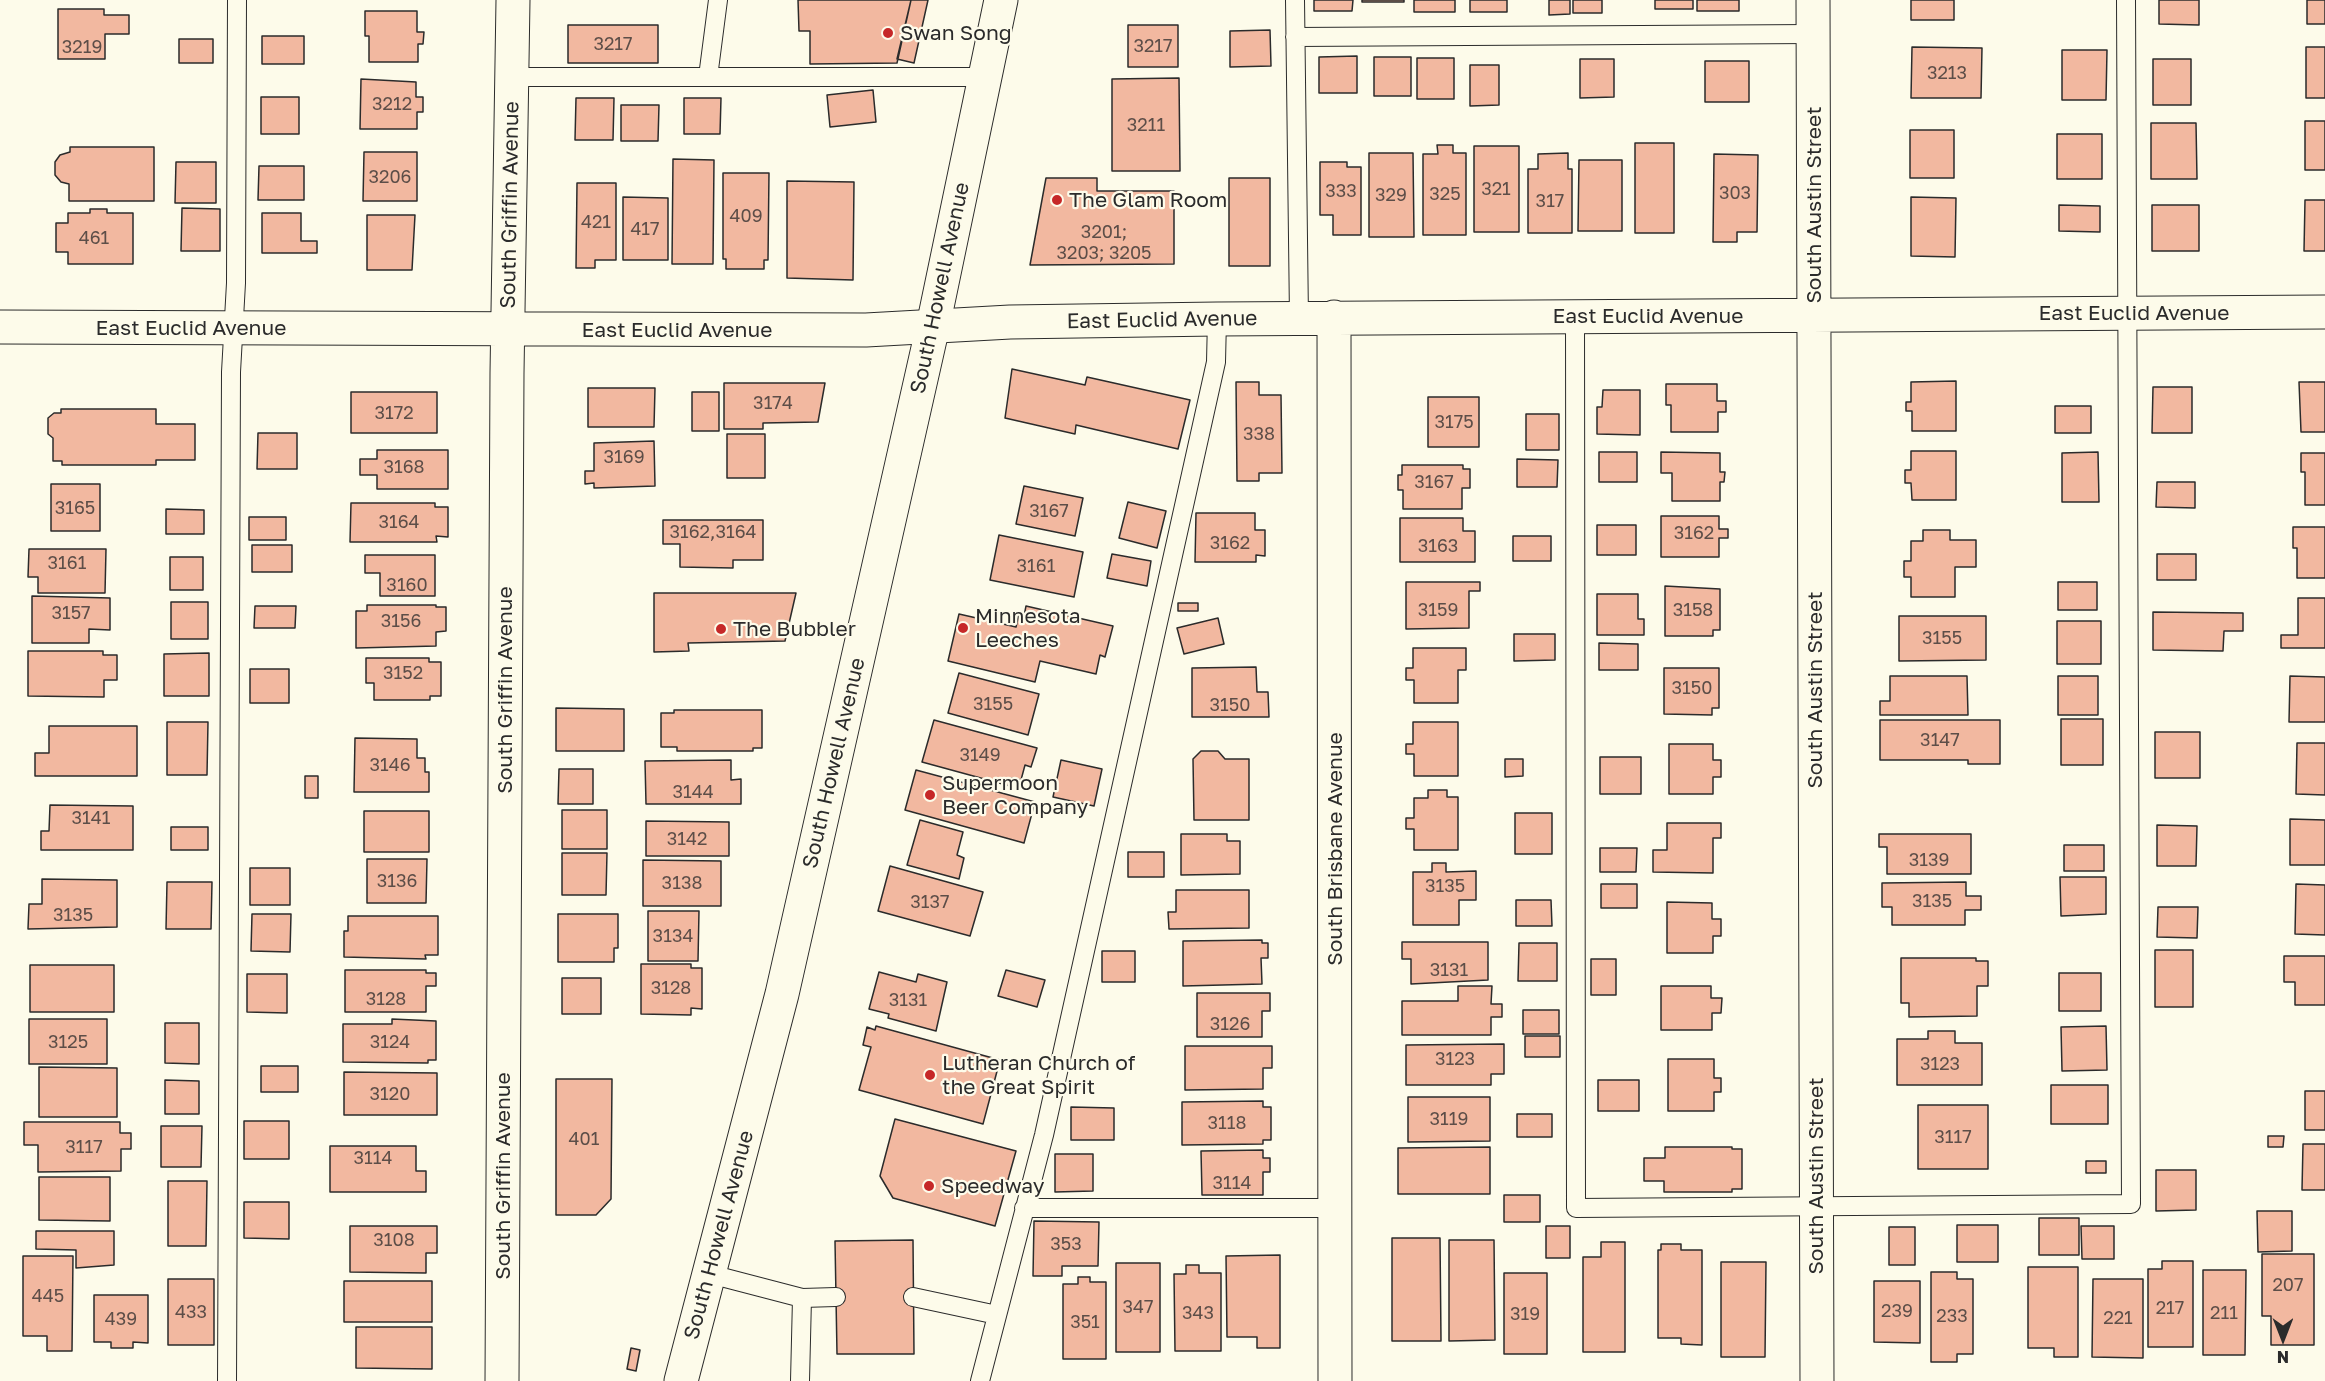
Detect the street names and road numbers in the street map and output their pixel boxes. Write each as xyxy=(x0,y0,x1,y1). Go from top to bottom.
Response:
street label: South Griffin Avenue xyxy=(496,101,524,309)
street label: South Austin Street xyxy=(1801,106,1827,304)
street label: South Howell Avenue xyxy=(905,180,975,396)
street label: East Euclid Avenue xyxy=(2039,300,2229,326)
street label: East Euclid Avenue xyxy=(1553,303,1743,329)
street label: East Euclid Avenue xyxy=(1066,306,1258,334)
street label: East Euclid Avenue xyxy=(96,315,286,341)
street label: East Euclid Avenue xyxy=(582,317,772,343)
street label: South Griffin Avenue xyxy=(492,586,518,794)
street label: South Austin Street xyxy=(1802,591,1828,789)
street label: South Howell Avenue xyxy=(797,655,871,871)
street label: South Brisbane Avenue xyxy=(1322,732,1348,966)
street label: South Griffin Avenue xyxy=(490,1072,516,1280)
street label: South Austin Street xyxy=(1803,1077,1829,1275)
street label: South Howell Avenue xyxy=(679,1128,759,1342)

